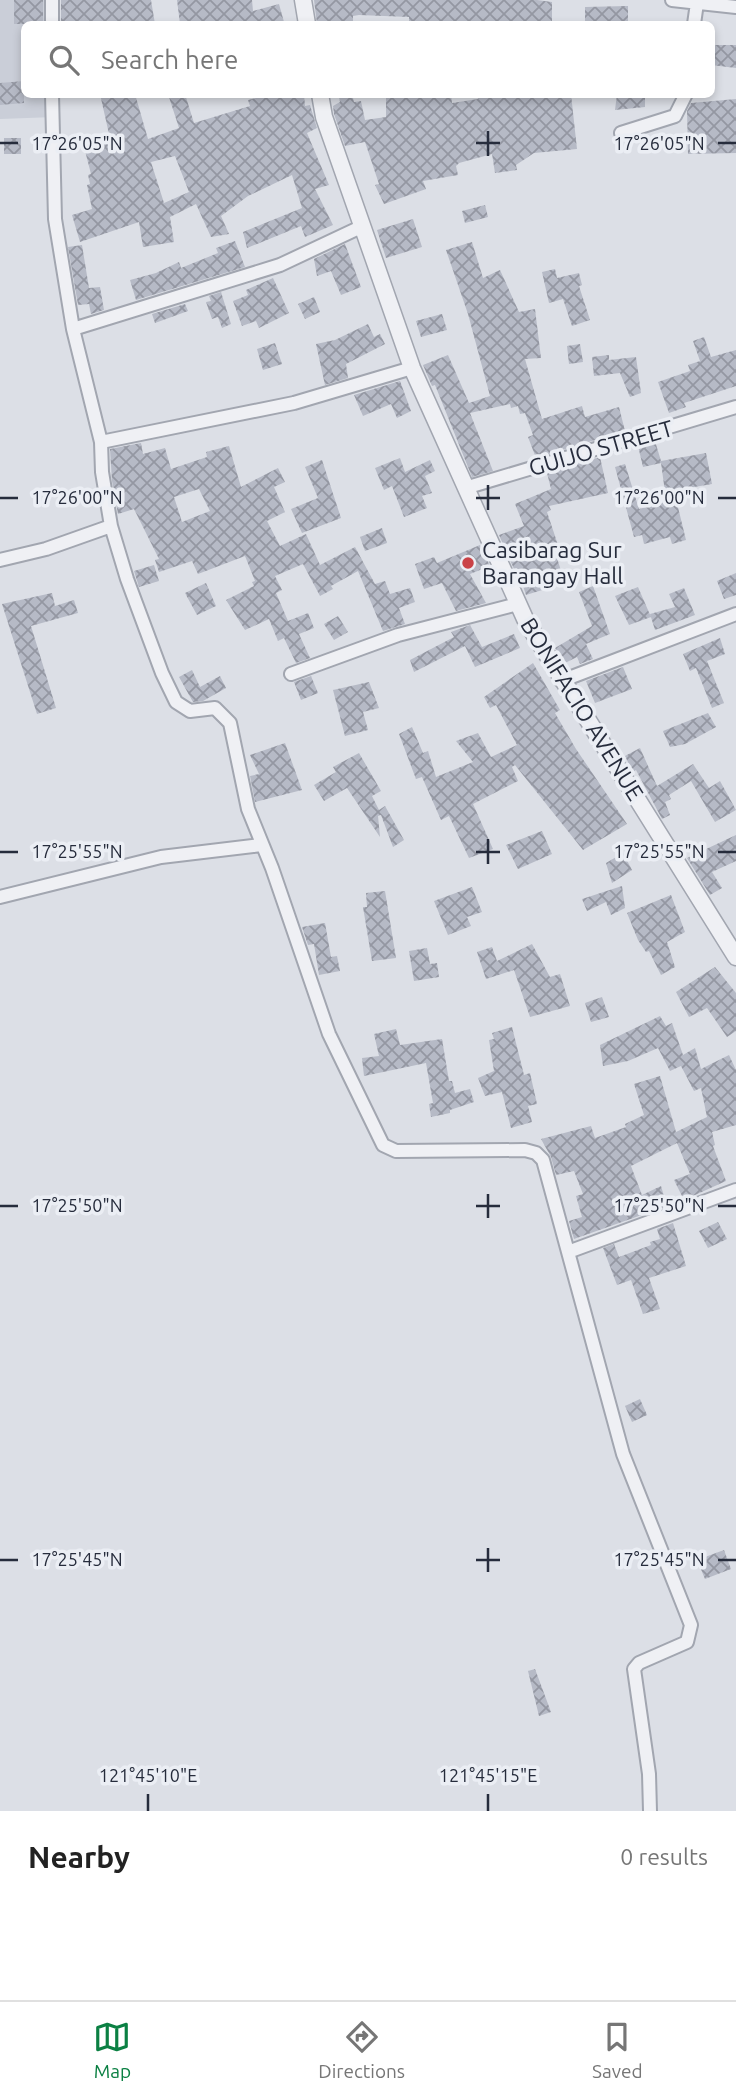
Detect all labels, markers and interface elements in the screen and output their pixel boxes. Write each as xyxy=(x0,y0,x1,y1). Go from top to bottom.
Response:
search box xyxy=(21,21,715,98)
icon: search xyxy=(45,41,83,79)
text: Search here xyxy=(101,45,238,74)
text: 17°26'05"N xyxy=(31,133,123,153)
text: 17°26'05"N xyxy=(613,133,705,153)
street label: GUIJO STREET xyxy=(526,415,676,480)
text: 17°26'00"N xyxy=(31,487,123,507)
text: 17°26'00"N xyxy=(613,487,705,507)
place label: Casibarag Sur Barangay Hall xyxy=(482,537,623,588)
marker: Casibarag Sur Barangay Hall xyxy=(460,555,476,571)
street label: BONIFACIO AVENUE xyxy=(516,613,649,804)
text: 17°25'55"N xyxy=(31,841,123,861)
text: 17°25'55"N xyxy=(613,841,705,861)
text: 17°25'50"N xyxy=(31,1195,123,1215)
text: 17°25'50"N xyxy=(613,1195,705,1215)
text: 17°25'45"N xyxy=(31,1549,123,1569)
text: 17°25'45"N xyxy=(613,1549,705,1569)
text: 121°45'10"E xyxy=(99,1765,197,1785)
text: 121°45'15"E xyxy=(439,1765,537,1785)
text: Nearby xyxy=(28,1840,130,1874)
text: 0 results xyxy=(620,1844,708,1869)
tab: Map xyxy=(93,2018,131,2082)
tab: Directions xyxy=(318,2018,405,2082)
tab: Saved xyxy=(592,2018,643,2082)

